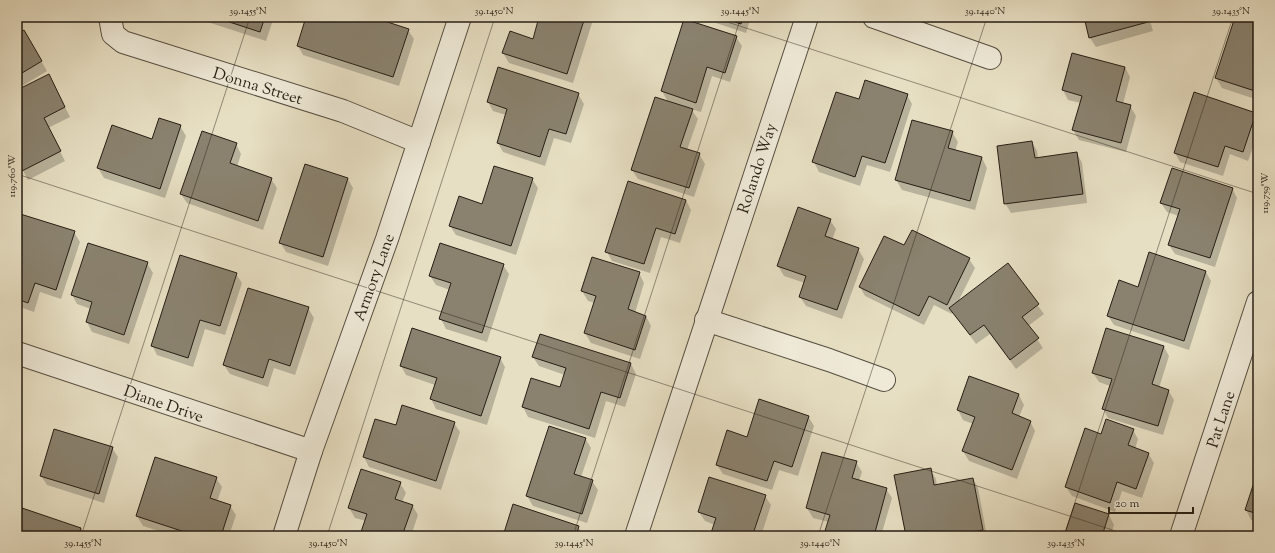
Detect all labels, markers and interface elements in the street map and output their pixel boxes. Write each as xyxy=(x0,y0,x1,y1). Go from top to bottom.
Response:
text: 39.1455°N xyxy=(229,4,267,19)
text: 39.1450°N xyxy=(475,4,513,19)
text: 39.1445°N xyxy=(721,4,759,19)
text: 39.1440°N xyxy=(965,4,1005,19)
text: 39.1435°N xyxy=(1212,4,1250,19)
street label: Donna Street xyxy=(210,63,305,112)
street label: Rolando Way xyxy=(733,121,784,217)
text: 119.760°W xyxy=(5,155,20,197)
text: 119.759°W xyxy=(1258,173,1273,213)
street label: Armory Lane xyxy=(349,231,402,325)
street label: Diane Drive xyxy=(120,381,206,430)
street label: Pat Lane xyxy=(1202,388,1242,451)
scale bar xyxy=(1109,489,1193,515)
text: 20 m xyxy=(1115,495,1140,513)
text: 39.1455°N xyxy=(64,536,102,551)
text: 39.1450°N xyxy=(309,536,347,551)
text: 39.1445°N xyxy=(555,536,593,551)
text: 39.1440°N xyxy=(800,536,840,551)
text: 39.1435°N xyxy=(1047,536,1085,551)

